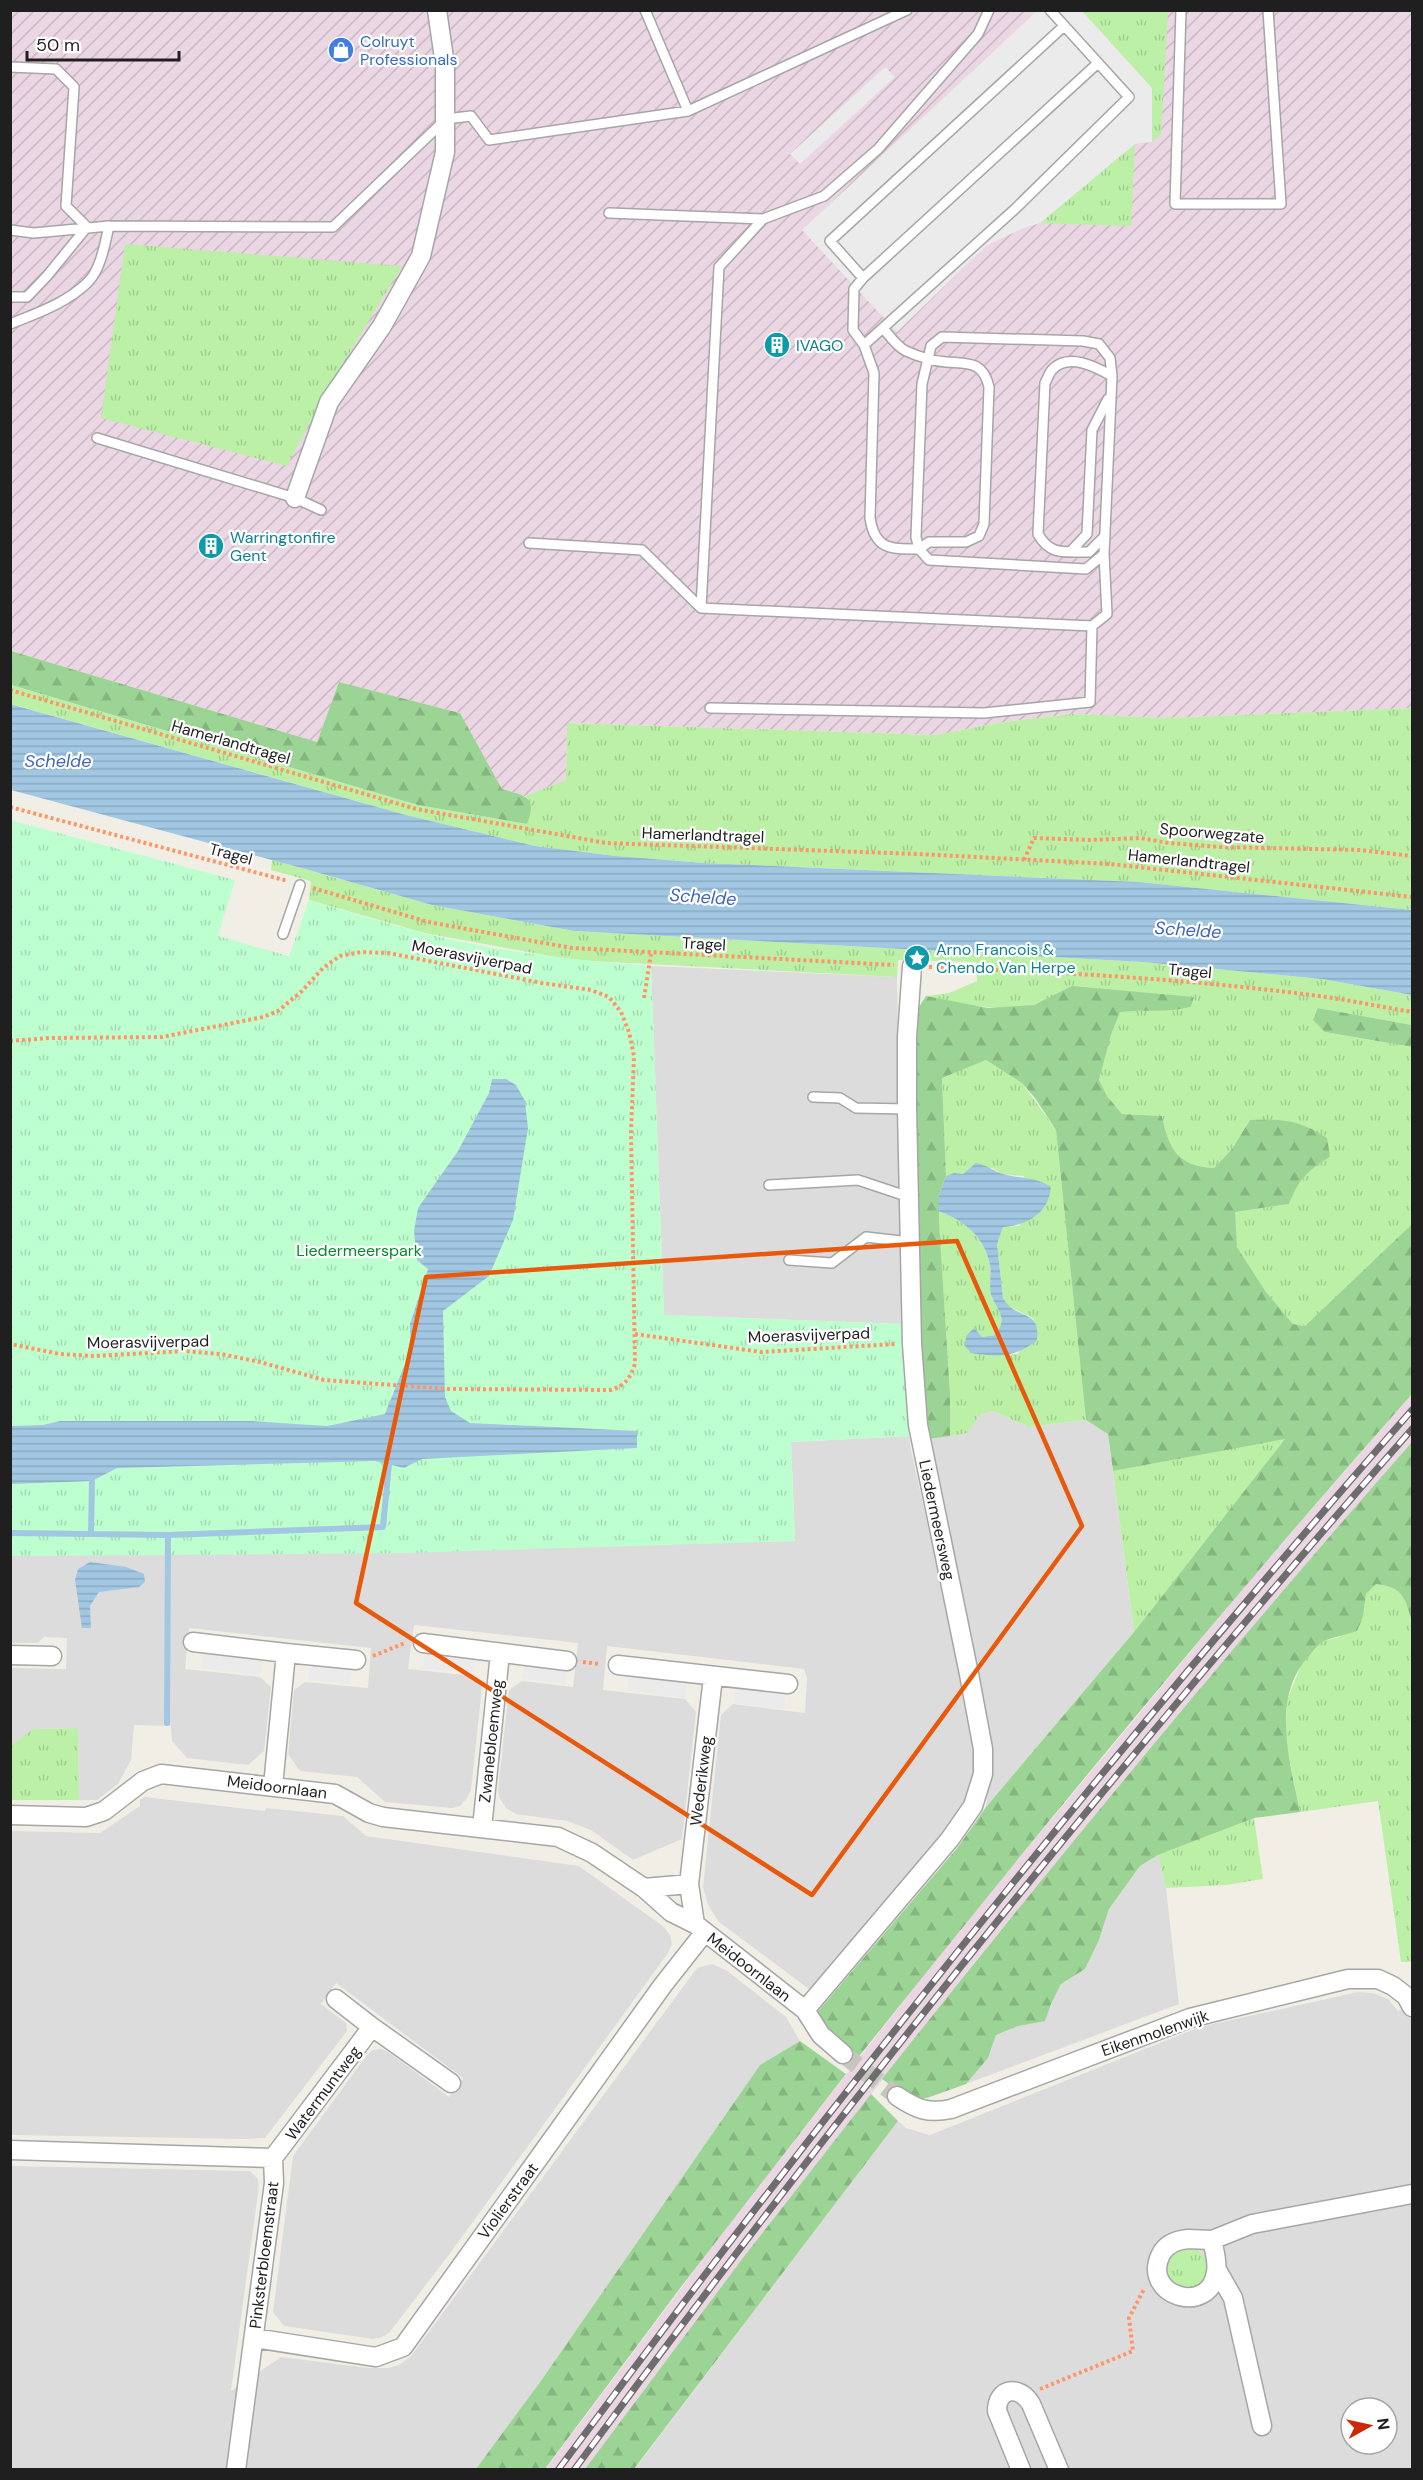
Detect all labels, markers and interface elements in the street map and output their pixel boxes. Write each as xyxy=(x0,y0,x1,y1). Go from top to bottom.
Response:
scale bar xyxy=(27,24,178,62)
place label: Colruyt Professionals xyxy=(360,31,457,70)
text: 50 m xyxy=(36,33,80,57)
shop icon: Colruyt Professionals xyxy=(326,35,356,65)
building icon: IVAGO xyxy=(762,330,792,360)
place label: IVAGO xyxy=(796,335,843,356)
place label: Warringtonfire Gent xyxy=(230,527,336,566)
building icon: Warringtonfire Gent xyxy=(196,531,226,561)
street label: Hamerlandtragel xyxy=(169,715,293,769)
water label: Schelde xyxy=(25,749,91,773)
street label: Spoorwegzate xyxy=(1159,818,1265,848)
street label: Hamerlandtragel xyxy=(641,822,765,848)
street label: Tragel xyxy=(207,838,255,870)
street label: Hamerlandtragel xyxy=(1127,844,1251,878)
water label: Schelde xyxy=(669,883,737,911)
water label: Schelde xyxy=(1154,916,1222,944)
street label: Tragel xyxy=(682,932,726,956)
street label: Moerasvijverpad xyxy=(410,935,534,979)
place label: Arno Francois & Chendo Van Herpe xyxy=(936,939,1076,978)
place icon: Arno Francois & Chendo Van Herpe xyxy=(902,943,932,973)
street label: Tragel xyxy=(1167,959,1213,983)
park label: Liedermeerspark xyxy=(296,1240,422,1261)
street label: Moerasvijverpad xyxy=(748,1322,870,1348)
street label: Moerasvijverpad xyxy=(87,1330,209,1354)
street label: Liedermeersweg xyxy=(914,1458,960,1582)
street label: Zwanebloemweg xyxy=(474,1678,508,1804)
street label: Wederikweg xyxy=(685,1735,717,1827)
street label: Meidoornlaan xyxy=(226,1770,328,1804)
street label: Meidoornlaan xyxy=(703,1928,795,2006)
street label: Eikenmolenwijk xyxy=(1099,2005,1211,2061)
street label: Watermuntweg xyxy=(281,2042,365,2144)
street label: Violierstraat xyxy=(473,2159,543,2243)
street label: Pinksterbloemstraat xyxy=(245,2180,283,2330)
north arrow xyxy=(1339,2396,1399,2456)
text: N xyxy=(1372,2417,1395,2431)

